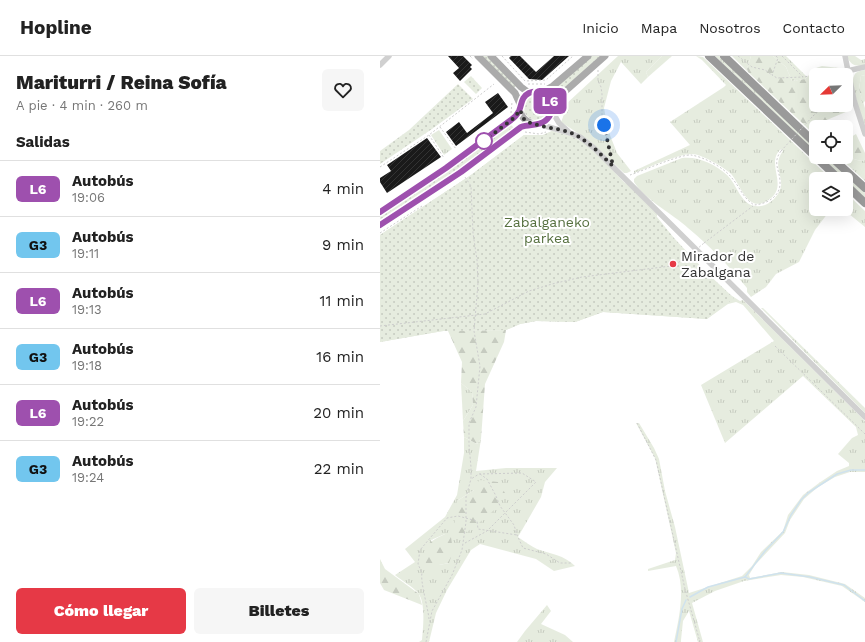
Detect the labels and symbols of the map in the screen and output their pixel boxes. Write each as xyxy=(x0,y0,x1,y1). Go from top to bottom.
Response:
north arrow xyxy=(809,68,853,112)
line badge: L6 xyxy=(532,88,568,114)
your location xyxy=(594,115,614,135)
unlabelled marker xyxy=(475,132,493,150)
park label: Zabalganeko parkea xyxy=(504,214,590,246)
place label: Mirador de Zabalgana xyxy=(681,248,754,280)
marker: Mirador de Zabalgana xyxy=(668,259,678,269)

